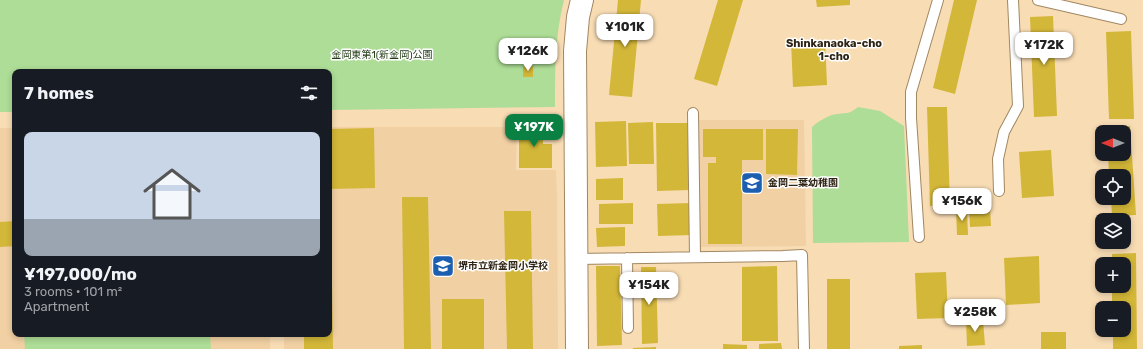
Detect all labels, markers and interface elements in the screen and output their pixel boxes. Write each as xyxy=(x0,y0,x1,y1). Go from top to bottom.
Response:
pin: ¥101K xyxy=(597,14,653,48)
text: ¥101K xyxy=(605,19,645,34)
pin: ¥172K xyxy=(1016,32,1072,66)
district label: Shinkanaoka-cho 1-cho xyxy=(786,37,882,63)
text: ¥172K xyxy=(1024,37,1064,52)
pin: ¥126K xyxy=(500,38,556,72)
text: ¥126K xyxy=(508,43,548,58)
park label: 金岡東第1(新金岡)公園 xyxy=(331,49,433,61)
icon: filters xyxy=(298,82,320,104)
text: 7 homes xyxy=(24,83,94,103)
pin: ¥197K xyxy=(506,114,562,148)
text: ¥197K xyxy=(514,119,554,134)
north arrow xyxy=(1095,125,1131,161)
map controls xyxy=(1095,125,1131,337)
icon: home xyxy=(136,158,208,230)
button: locate xyxy=(1095,169,1131,205)
school or university icon: 金岡二葉幼稚園 xyxy=(739,170,765,196)
place label: 金岡二葉幼稚園 xyxy=(768,177,838,189)
pin: ¥156K xyxy=(934,188,990,222)
text: ¥156K xyxy=(942,193,982,208)
button: layers xyxy=(1095,213,1131,249)
school or university icon: 堺市立新金岡小学校 xyxy=(430,253,456,279)
button: + xyxy=(1095,257,1131,293)
place label: 堺市立新金岡小学校 xyxy=(458,260,548,272)
text: ¥197,000/mo xyxy=(24,264,137,284)
pin: ¥154K xyxy=(621,272,677,306)
text: ¥154K xyxy=(628,277,670,292)
text: 3 rooms · 101 m² xyxy=(24,284,122,299)
text: Apartment xyxy=(24,299,89,314)
pin: ¥258K xyxy=(947,299,1003,333)
button: − xyxy=(1095,301,1131,337)
text: ¥258K xyxy=(953,304,997,319)

